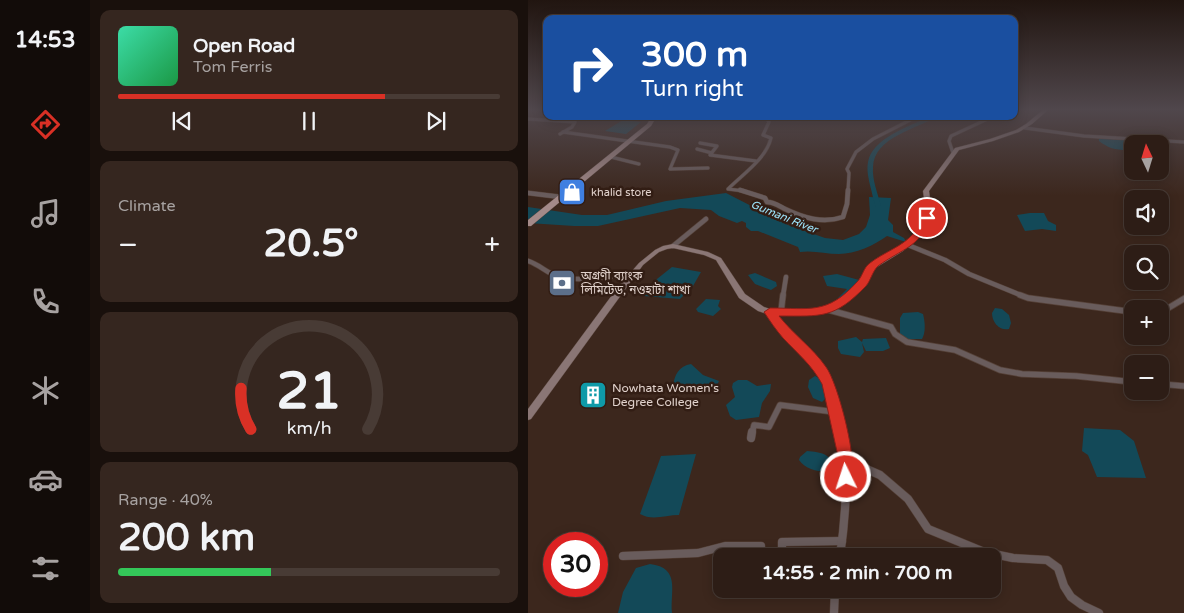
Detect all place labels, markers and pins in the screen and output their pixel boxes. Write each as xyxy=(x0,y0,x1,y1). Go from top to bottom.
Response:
shop icon: khalid store xyxy=(557,177,587,207)
place label: khalid store xyxy=(591,186,651,199)
pin xyxy=(906,197,948,239)
bank icon: অগ্রণী ব্যাংক লিমিটেড, নওহাটা শাখা xyxy=(547,268,577,298)
place label: অগ্রণী ব্যাংক লিমিটেড, নওহাটা শাখা xyxy=(580,268,691,297)
building icon: Nowhata Women's Degree College xyxy=(578,380,608,410)
place label: Nowhata Women's Degree College xyxy=(612,381,719,409)

